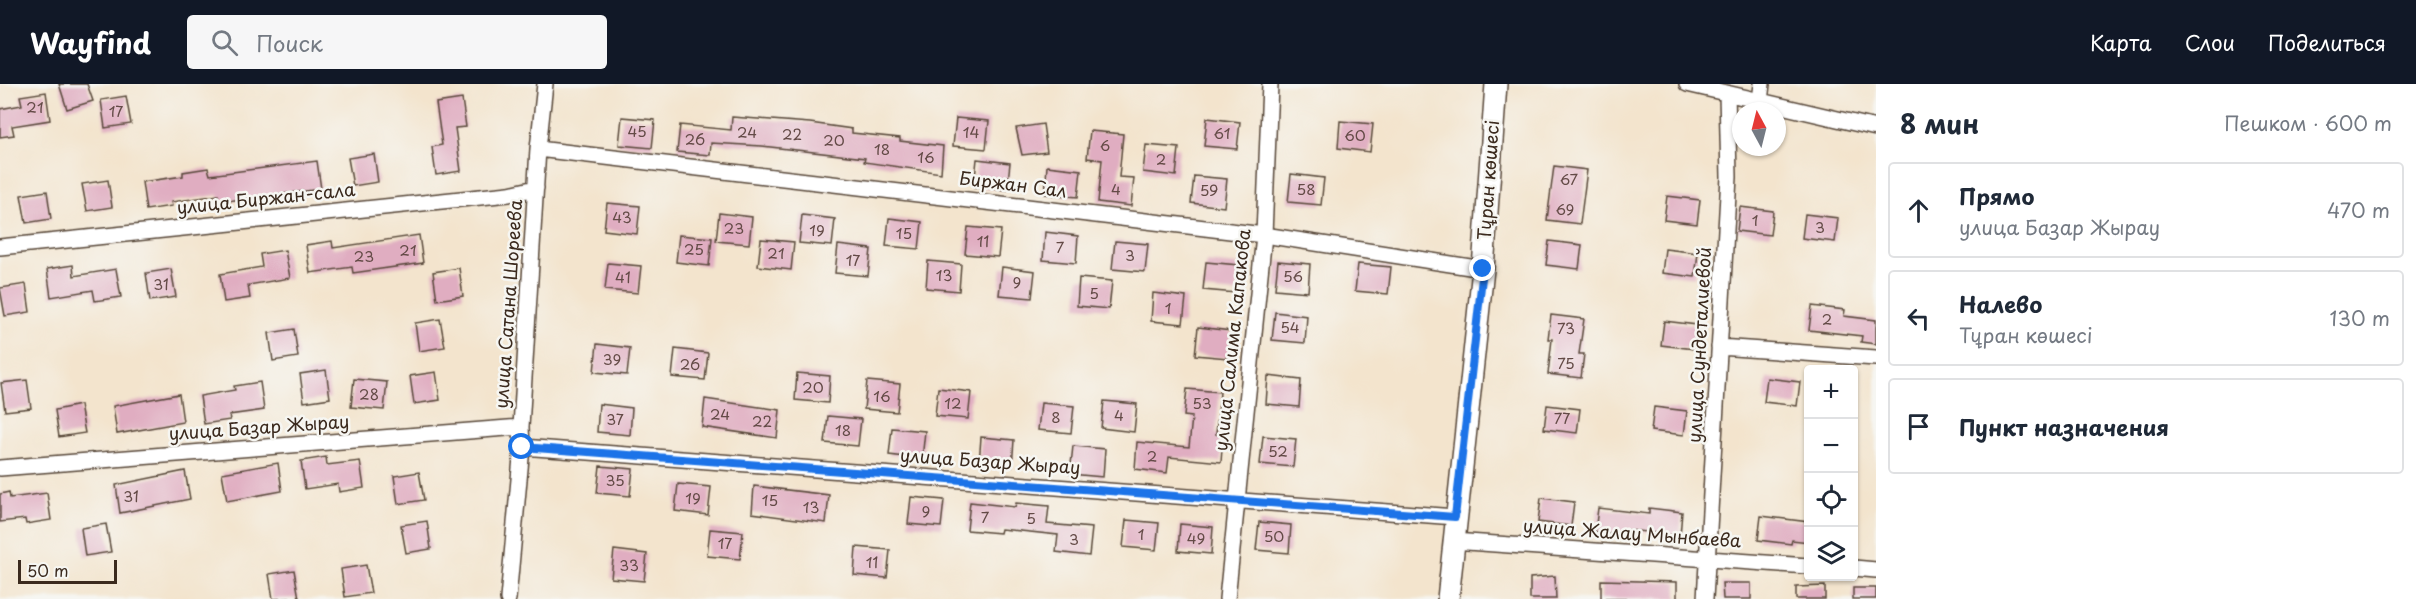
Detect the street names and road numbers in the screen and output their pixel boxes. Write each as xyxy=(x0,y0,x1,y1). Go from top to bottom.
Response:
street label: Тұран көшесі xyxy=(1470,119,1505,241)
street label: Биржан Сал xyxy=(958,164,1068,203)
street label: улица Биржан-сала xyxy=(175,175,357,220)
street label: улица Сатана Шореева xyxy=(487,198,528,409)
street label: улица Салима Капакова xyxy=(1206,227,1257,452)
street label: улица Сундеталиевой xyxy=(1680,246,1717,444)
street label: улица Базар Жырау xyxy=(168,407,350,446)
street label: улица Базар Жырау xyxy=(899,441,1081,480)
street label: улица Жалау Мынбаева xyxy=(1522,511,1743,554)

